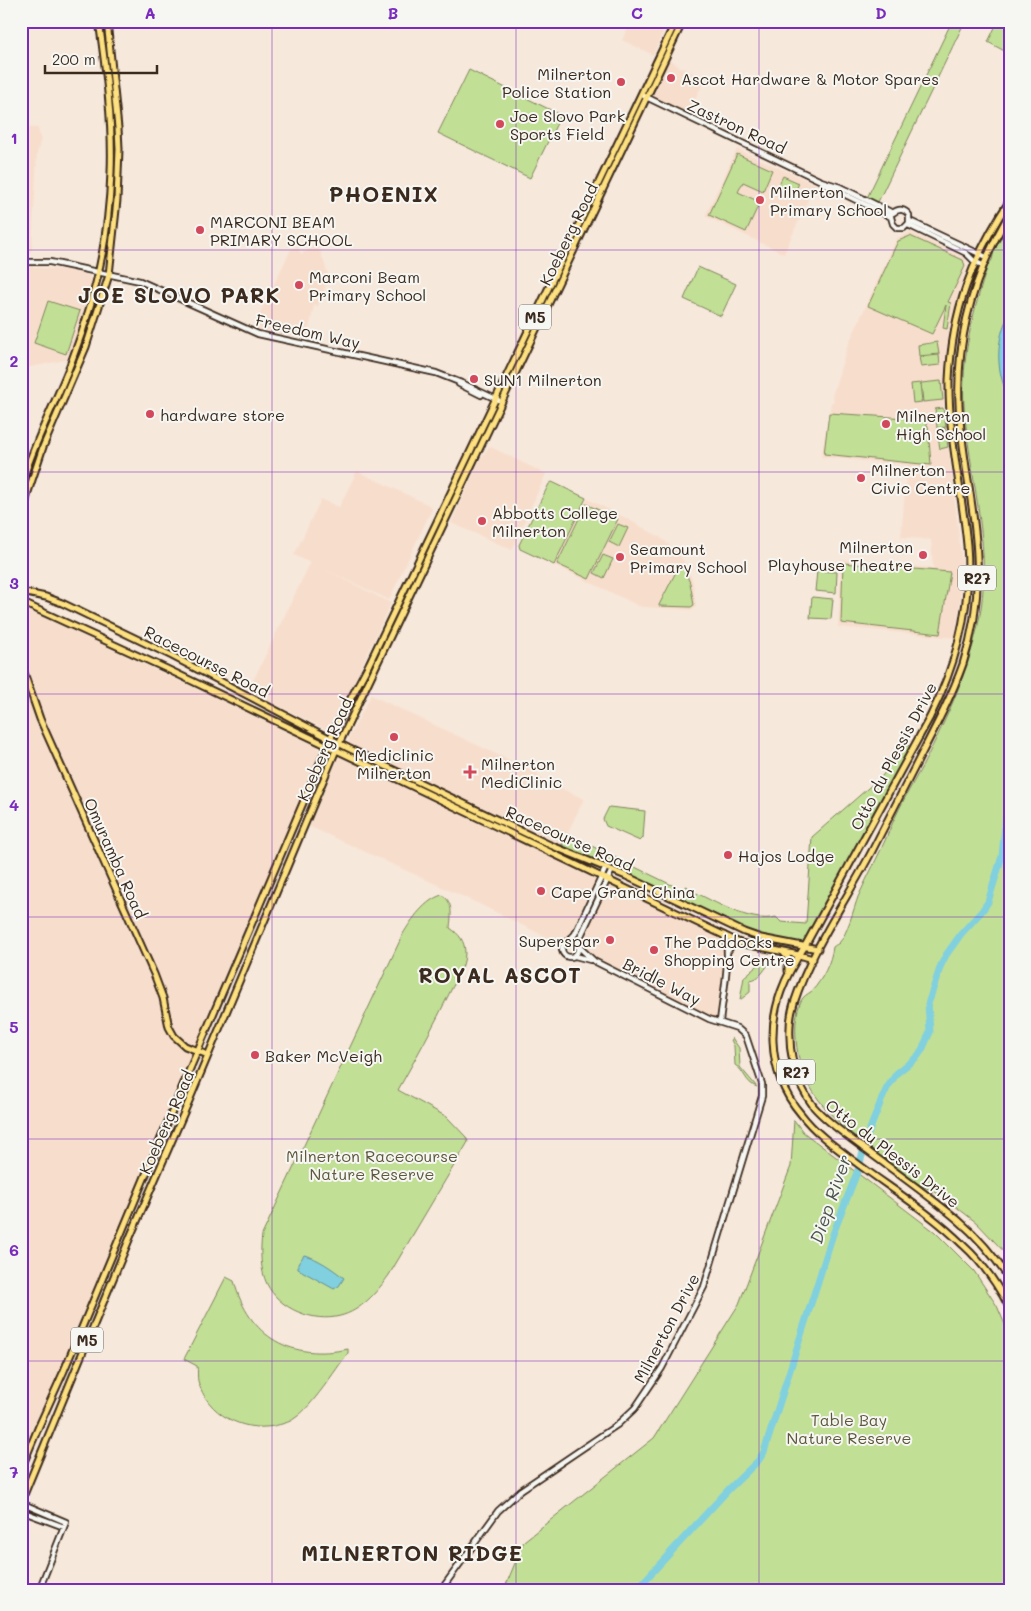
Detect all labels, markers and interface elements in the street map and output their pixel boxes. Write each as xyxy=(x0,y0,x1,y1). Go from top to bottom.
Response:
text: A xyxy=(144,2,156,23)
text: B xyxy=(388,2,398,23)
text: C xyxy=(631,2,643,23)
text: D xyxy=(875,2,887,23)
scale bar xyxy=(45,42,158,74)
text: 200 m xyxy=(52,49,96,69)
place label: Milnerton Police Station xyxy=(502,63,611,102)
place label: Ascot Hardware & Motor Spares xyxy=(681,68,939,89)
marker: Ascot Hardware & Motor Spares xyxy=(665,72,677,84)
marker: Milnerton Police Station xyxy=(615,76,627,88)
street label: Zastron Road xyxy=(684,94,790,158)
place label: Joe Slovo Park Sports Field xyxy=(510,105,625,144)
marker: Joe Slovo Park Sports Field xyxy=(494,118,506,130)
text: 1 xyxy=(10,127,18,148)
street label: Koeberg Road xyxy=(534,179,602,289)
district label: PHOENIX xyxy=(329,180,439,207)
place label: Milnerton Primary School xyxy=(770,181,887,220)
marker: Milnerton Primary School xyxy=(754,194,766,206)
place label: MARCONI BEAM PRIMARY SCHOOL xyxy=(210,211,353,250)
marker: MARCONI BEAM PRIMARY SCHOOL xyxy=(194,224,206,236)
place label: Marconi Beam Primary School xyxy=(309,266,426,305)
marker: Marconi Beam Primary School xyxy=(293,279,305,291)
district label: JOE SLOVO PARK xyxy=(78,281,280,308)
road number: M5 xyxy=(519,304,551,330)
street label: Freedom Way xyxy=(254,309,362,353)
text: 2 xyxy=(10,350,19,371)
place label: SUN1 Milnerton xyxy=(484,369,602,390)
marker: SUN1 Milnerton xyxy=(468,373,480,385)
place label: hardware store xyxy=(160,404,285,425)
place label: Milnerton High School xyxy=(896,405,986,444)
marker: hardware store xyxy=(144,408,156,420)
marker: Milnerton High School xyxy=(880,418,892,430)
place label: Milnerton Civic Centre xyxy=(871,459,970,498)
marker: Milnerton Civic Centre xyxy=(855,472,867,484)
place label: Abbotts College Milnerton xyxy=(492,502,618,541)
marker: Abbotts College Milnerton xyxy=(476,515,488,527)
place label: Milnerton Playhouse Theatre xyxy=(768,536,913,575)
place label: Seamount Primary School xyxy=(630,538,747,577)
marker: Milnerton Playhouse Theatre xyxy=(917,549,929,561)
marker: Seamount Primary School xyxy=(614,551,626,563)
road number: R27 xyxy=(958,566,996,590)
text: 3 xyxy=(9,572,19,593)
street label: Racecourse Road xyxy=(141,620,273,702)
street label: Otto du Plessis Drive xyxy=(845,678,941,834)
street label: Koeberg Road xyxy=(292,694,356,804)
marker: Mediclinic Milnerton xyxy=(388,731,400,743)
place label: Mediclinic Milnerton xyxy=(354,744,434,783)
place label: Milnerton MediClinic xyxy=(481,753,562,792)
marker: Milnerton MediClinic xyxy=(463,765,477,779)
text: 4 xyxy=(9,794,19,815)
street label: Omuramba Road xyxy=(80,794,152,922)
street label: Racecourse Road xyxy=(503,800,637,876)
place label: Hajos Lodge xyxy=(738,845,834,866)
marker: Hajos Lodge xyxy=(722,849,734,861)
place label: Cape Grand China xyxy=(551,881,695,902)
marker: Cape Grand China xyxy=(535,885,547,897)
place label: Superspar xyxy=(519,930,600,951)
place label: The Paddocks Shopping Centre xyxy=(664,931,795,970)
marker: Superspar xyxy=(604,934,616,946)
marker: The Paddocks Shopping Centre xyxy=(648,944,660,956)
street label: Bridle Way xyxy=(620,952,704,1010)
district label: ROYAL ASCOT xyxy=(418,961,582,988)
text: 5 xyxy=(9,1016,19,1037)
place label: Baker McVeigh xyxy=(265,1045,382,1066)
marker: Baker McVeigh xyxy=(249,1049,261,1061)
road number: R27 xyxy=(777,1060,815,1084)
street label: Koeberg Road xyxy=(134,1067,198,1177)
street label: Otto du Plessis Drive xyxy=(822,1094,964,1212)
park label: Milnerton Racecourse Nature Reserve xyxy=(286,1145,458,1184)
water label: Diep River xyxy=(804,1151,856,1247)
text: 6 xyxy=(9,1239,19,1260)
street label: Milnerton Drive xyxy=(628,1270,704,1386)
road number: M5 xyxy=(71,1328,103,1352)
park label: Table Bay Nature Reserve xyxy=(787,1409,911,1448)
text: 7 xyxy=(10,1461,19,1482)
district label: MILNERTON RIDGE xyxy=(301,1539,523,1566)

